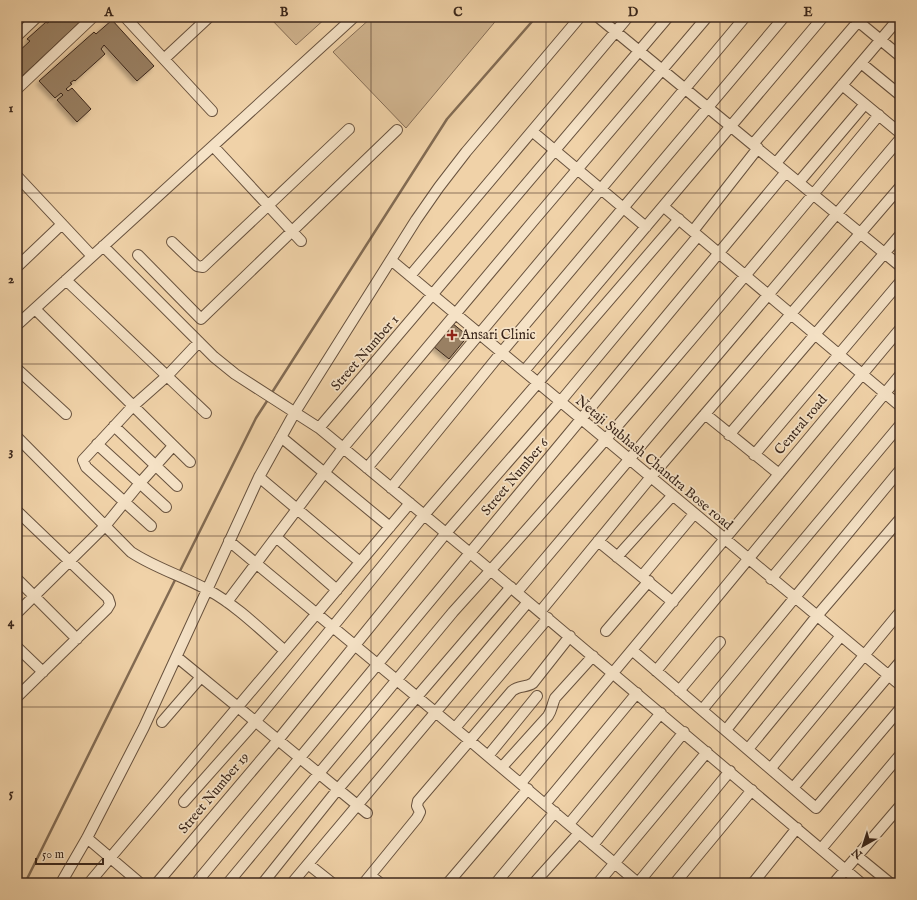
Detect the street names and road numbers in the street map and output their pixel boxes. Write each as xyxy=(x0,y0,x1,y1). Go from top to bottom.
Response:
street label: Street Number 1 xyxy=(327,311,403,395)
street label: Central road xyxy=(771,391,832,459)
street label: Netaji Subhash Chandra Bose road xyxy=(572,392,737,535)
street label: Street Number 6 xyxy=(477,434,553,519)
street label: Street Number 19 xyxy=(175,749,253,837)

